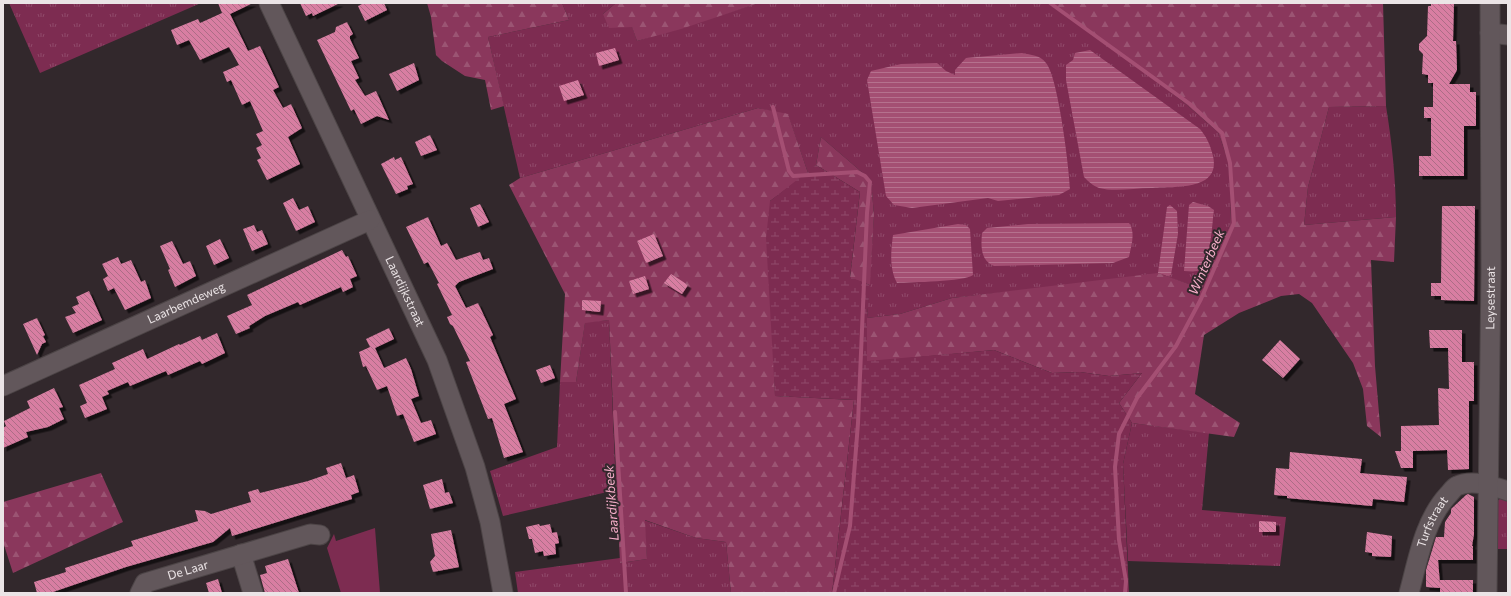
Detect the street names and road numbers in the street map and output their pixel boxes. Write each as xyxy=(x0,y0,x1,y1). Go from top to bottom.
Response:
street label: Laardijkstraat xyxy=(383,254,428,329)
street label: Leysestraat xyxy=(1482,266,1497,330)
street label: Laarbemdeweg xyxy=(145,278,227,326)
street label: Turfstraat xyxy=(1413,493,1450,549)
street label: De Laar xyxy=(166,557,210,582)

